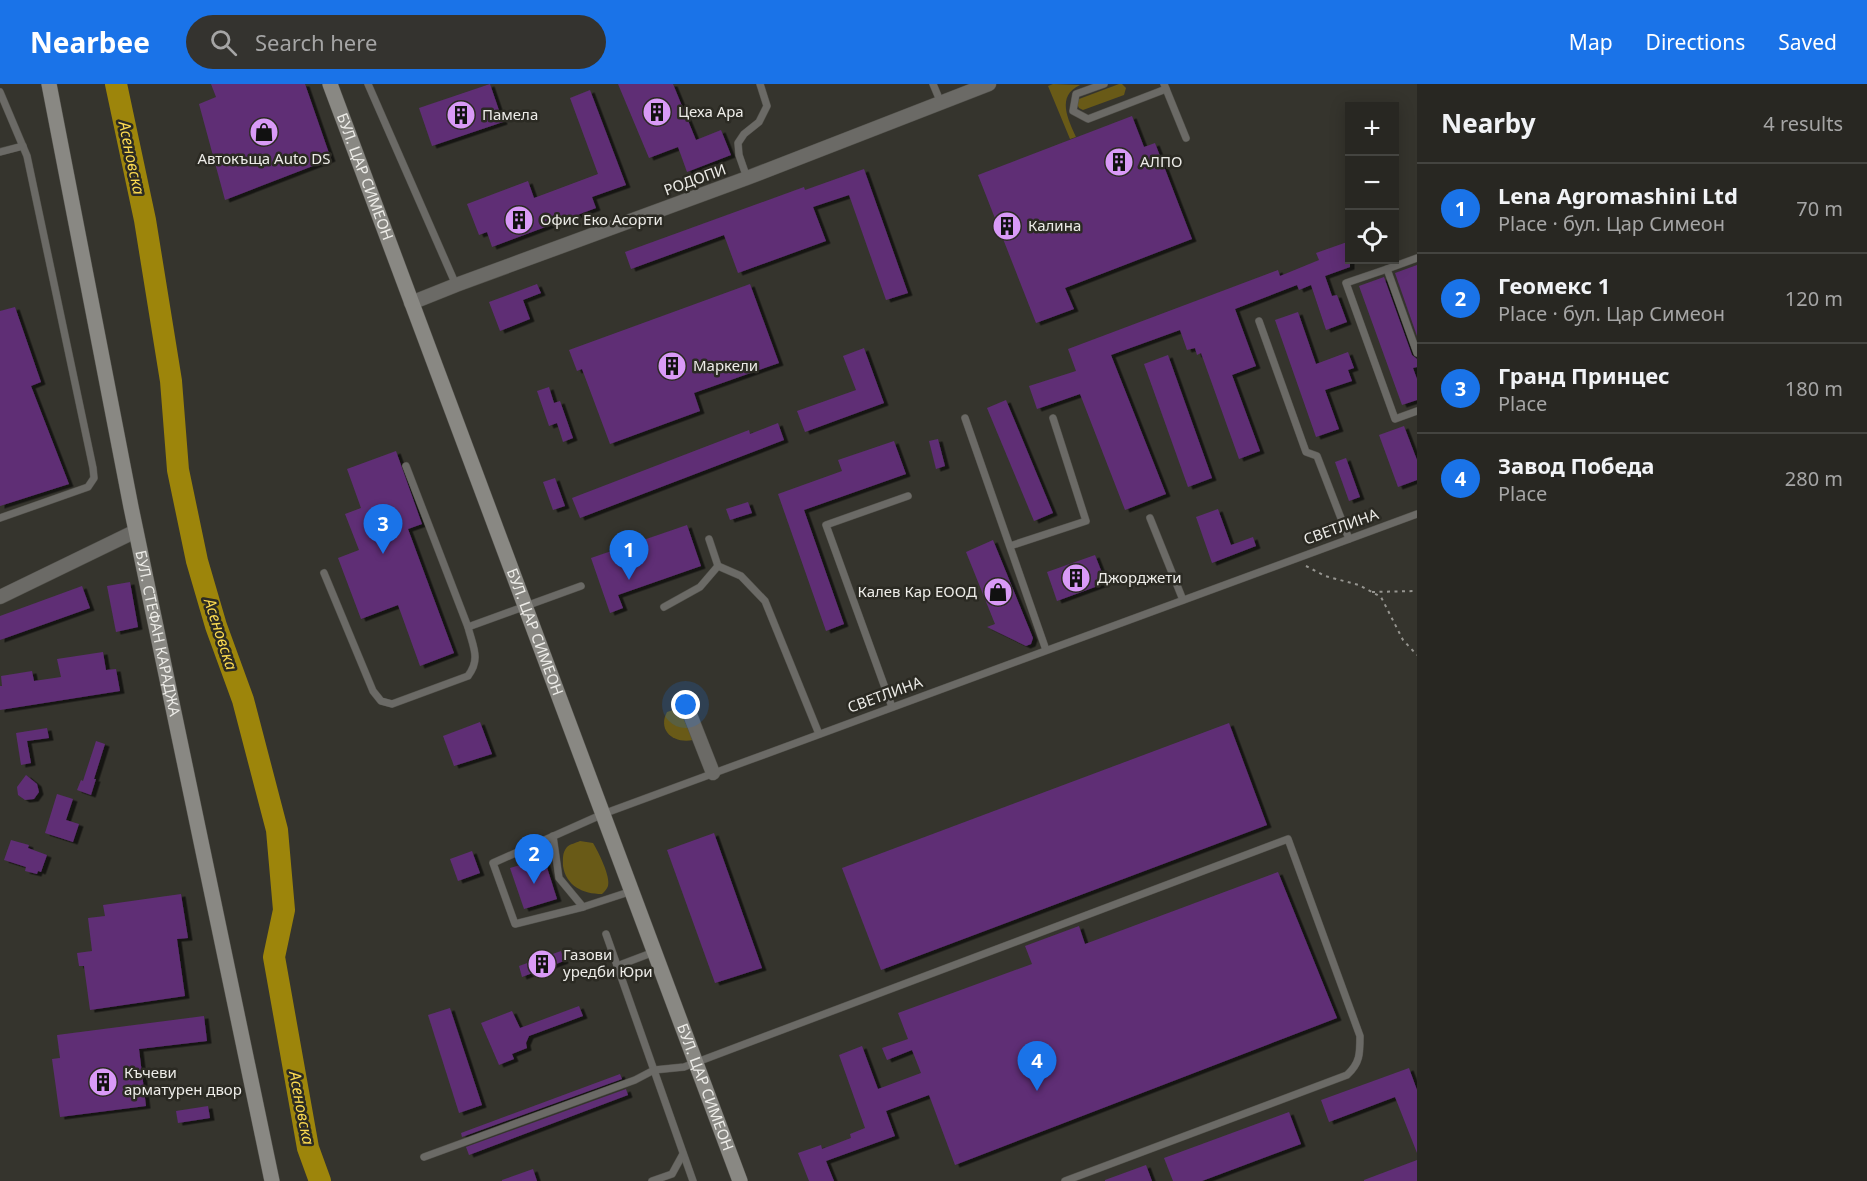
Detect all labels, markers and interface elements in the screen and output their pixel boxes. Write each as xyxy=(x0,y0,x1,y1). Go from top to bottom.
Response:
search box xyxy=(186,15,606,69)
text: Nearbee xyxy=(30,23,150,61)
icon: search xyxy=(207,26,240,59)
text: Search here xyxy=(255,27,377,57)
text: Map xyxy=(1569,28,1613,56)
text: Directions xyxy=(1646,28,1745,56)
text: Saved xyxy=(1778,28,1837,56)
building icon: Цеха Ара xyxy=(641,96,673,128)
building icon: Памела xyxy=(445,99,477,131)
place label: Цеха Ара xyxy=(678,101,744,121)
map controls xyxy=(1345,102,1399,264)
button: + xyxy=(1345,102,1399,156)
place label: Памела xyxy=(482,104,538,124)
text: Nearby xyxy=(1441,105,1536,141)
street label: БУЛ. ЦАР СИМЕОН xyxy=(333,110,399,243)
text: 4 results xyxy=(1763,110,1843,137)
shop icon: Автокъща Auto DS xyxy=(248,116,280,148)
water label: Асеновска xyxy=(113,118,150,197)
building icon: АЛПО xyxy=(1103,146,1135,178)
place label: Автокъща Auto DS xyxy=(197,148,331,168)
place label: АЛПО xyxy=(1140,151,1182,171)
button: − xyxy=(1345,156,1399,210)
street label: РОДОПИ xyxy=(661,159,729,200)
text: Lena Agromashini Ltd xyxy=(1498,180,1738,210)
text: 1 xyxy=(1455,195,1466,222)
text: 70 m xyxy=(1796,195,1843,222)
building icon: Офис Еко Асорти xyxy=(503,204,535,236)
place label: Офис Еко Асорти xyxy=(540,209,663,229)
building icon: Калина xyxy=(991,210,1023,242)
button: locate xyxy=(1345,210,1399,264)
text: Place · бул. Цар Симеон xyxy=(1498,210,1725,237)
place label: Калина xyxy=(1028,215,1081,235)
text: Геомекс 1 xyxy=(1498,270,1610,300)
text: 2 xyxy=(1455,285,1466,312)
text: 120 m xyxy=(1785,285,1843,312)
text: Place · бул. Цар Симеон xyxy=(1498,300,1725,327)
building icon: Маркели xyxy=(656,350,688,382)
place label: Маркели xyxy=(693,355,758,375)
text: Гранд Принцес xyxy=(1498,360,1670,390)
text: 3 xyxy=(1455,375,1466,402)
text: 180 m xyxy=(1785,375,1843,402)
text: Place xyxy=(1498,390,1547,417)
text: Завод Победа xyxy=(1498,450,1654,480)
text: 4 xyxy=(1455,465,1466,492)
text: 280 m xyxy=(1785,465,1843,492)
text: Place xyxy=(1498,480,1547,507)
street label: СВЕТЛИНА xyxy=(1301,503,1381,549)
pin: 3 xyxy=(364,504,403,554)
pin: 1 xyxy=(610,530,648,580)
street label: БУЛ. СТЕФАН КАРАДЖА xyxy=(131,548,186,718)
building icon: Джорджети xyxy=(1060,562,1092,594)
street label: БУЛ. ЦАР СИМЕОН xyxy=(503,565,569,698)
place label: Джорджети xyxy=(1097,567,1182,587)
shop icon: Калев Кар ЕООД xyxy=(982,576,1014,608)
place label: Калев Кар ЕООД xyxy=(857,581,977,601)
water label: Асеновска xyxy=(199,594,243,673)
street label: СВЕТЛИНА xyxy=(845,671,925,717)
your location xyxy=(671,690,700,719)
pin: 2 xyxy=(514,834,554,884)
place label: Газови уредби Юри xyxy=(563,944,653,981)
building icon: Газови уредби Юри xyxy=(526,948,558,980)
street label: БУЛ. ЦАР СИМЕОН xyxy=(673,1020,739,1153)
pin: 4 xyxy=(1018,1042,1056,1091)
place label: Къчеви арматурен двор xyxy=(124,1062,242,1099)
building icon: Къчеви арматурен двор xyxy=(87,1066,119,1098)
water label: Асеновска xyxy=(284,1068,320,1147)

